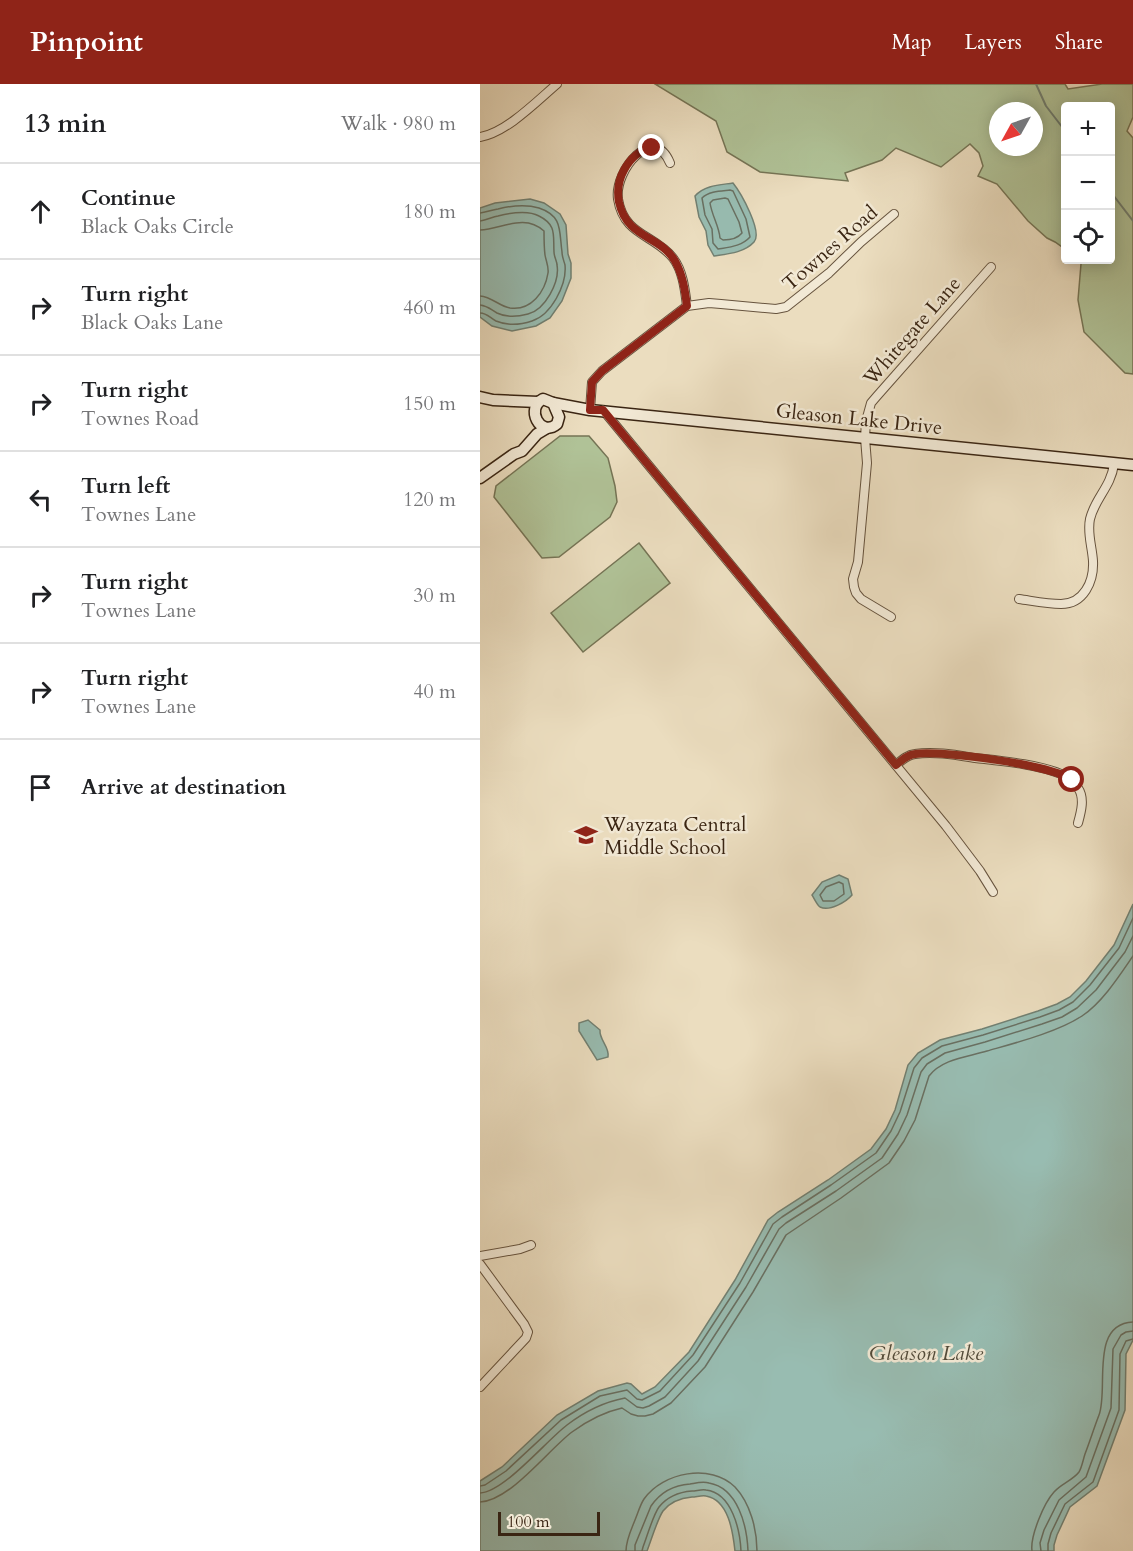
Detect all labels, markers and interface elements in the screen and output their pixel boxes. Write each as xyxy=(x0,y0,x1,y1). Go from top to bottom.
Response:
text: Pinpoint xyxy=(30,23,143,61)
text: Map xyxy=(892,28,932,57)
text: Layers xyxy=(965,28,1022,57)
text: Share xyxy=(1055,28,1103,57)
north arrow xyxy=(989,102,1043,156)
map controls xyxy=(1061,102,1115,264)
button: + xyxy=(1061,102,1115,156)
text: 13 min xyxy=(24,106,107,141)
text: Walk · 980 m xyxy=(341,110,456,137)
route end xyxy=(638,134,664,160)
button: − xyxy=(1061,156,1115,210)
text: Continue xyxy=(81,183,176,213)
icon: ahead xyxy=(24,195,57,228)
text: 180 m xyxy=(403,198,456,225)
street label: Townes Road xyxy=(777,199,884,297)
button: locate xyxy=(1061,210,1115,264)
text: Black Oaks Circle xyxy=(81,213,234,240)
street label: Whitegate Lane xyxy=(857,271,967,392)
text: Turn right xyxy=(81,279,188,309)
icon: right xyxy=(24,291,57,324)
text: 460 m xyxy=(403,294,456,321)
text: Black Oaks Lane xyxy=(81,309,223,336)
text: Turn right xyxy=(81,375,188,405)
icon: right xyxy=(24,387,57,420)
text: 150 m xyxy=(403,390,456,417)
street label: Gleason Lake Drive xyxy=(774,397,944,441)
text: Townes Road xyxy=(81,405,199,432)
text: Turn left xyxy=(81,471,170,501)
icon: left xyxy=(24,483,57,516)
text: 120 m xyxy=(403,486,456,513)
text: Townes Lane xyxy=(81,501,196,528)
text: Turn right xyxy=(81,567,188,597)
icon: right xyxy=(24,579,57,612)
text: 30 m xyxy=(413,582,456,609)
text: Townes Lane xyxy=(81,597,196,624)
text: Turn right xyxy=(81,663,188,693)
icon: right xyxy=(24,675,57,708)
text: 40 m xyxy=(413,678,456,705)
text: Townes Lane xyxy=(81,693,196,720)
route start xyxy=(1058,766,1084,792)
icon: arrive xyxy=(24,771,57,804)
text: Arrive at destination xyxy=(81,772,286,802)
place label: Wayzata Central Middle School xyxy=(603,811,746,861)
school or university icon: Wayzata Central Middle School xyxy=(573,822,599,848)
water label: Gleason Lake xyxy=(869,1339,984,1368)
scale bar xyxy=(498,1509,600,1536)
text: 100 m xyxy=(507,1511,549,1533)

